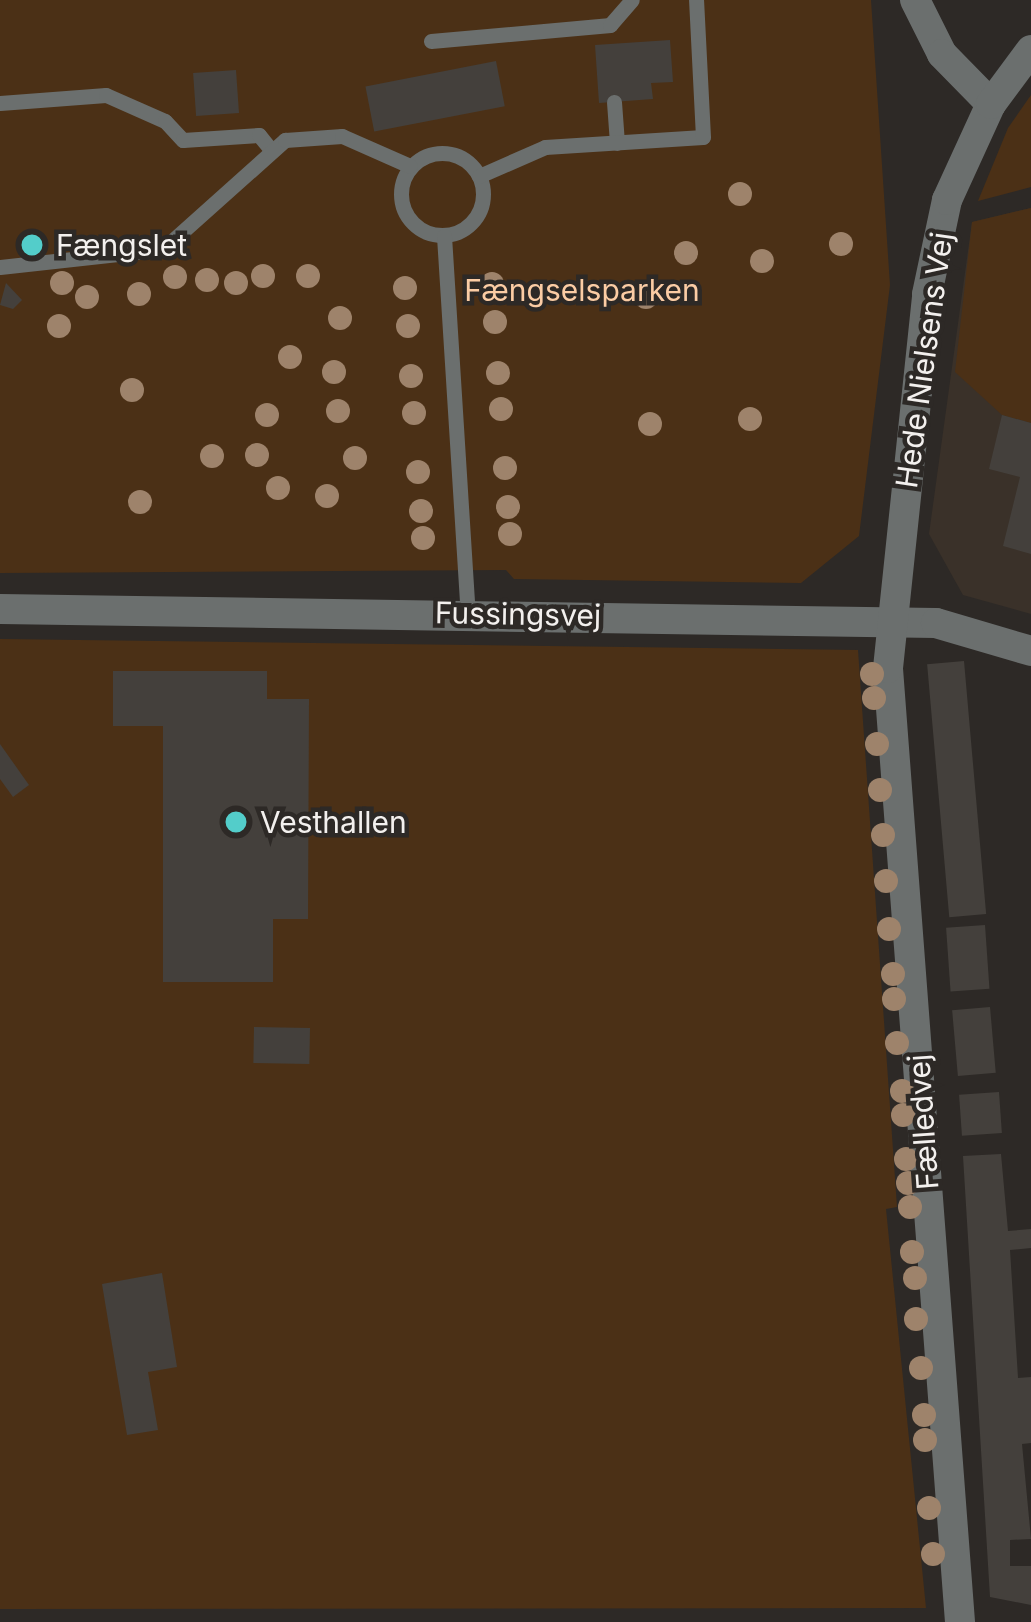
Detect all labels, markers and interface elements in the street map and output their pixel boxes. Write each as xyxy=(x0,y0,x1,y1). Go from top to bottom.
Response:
place label: Fængslet xyxy=(56,227,187,263)
street label: Hede Nielsens Vej xyxy=(888,230,960,490)
marker: Fængslet xyxy=(19,232,45,258)
park label: Fængselsparken xyxy=(464,272,700,308)
street label: Fussingsvej xyxy=(435,595,601,633)
place label: Vesthallen xyxy=(260,804,407,840)
marker: Vesthallen xyxy=(223,809,249,835)
street label: Fælledvej xyxy=(900,1053,946,1191)

